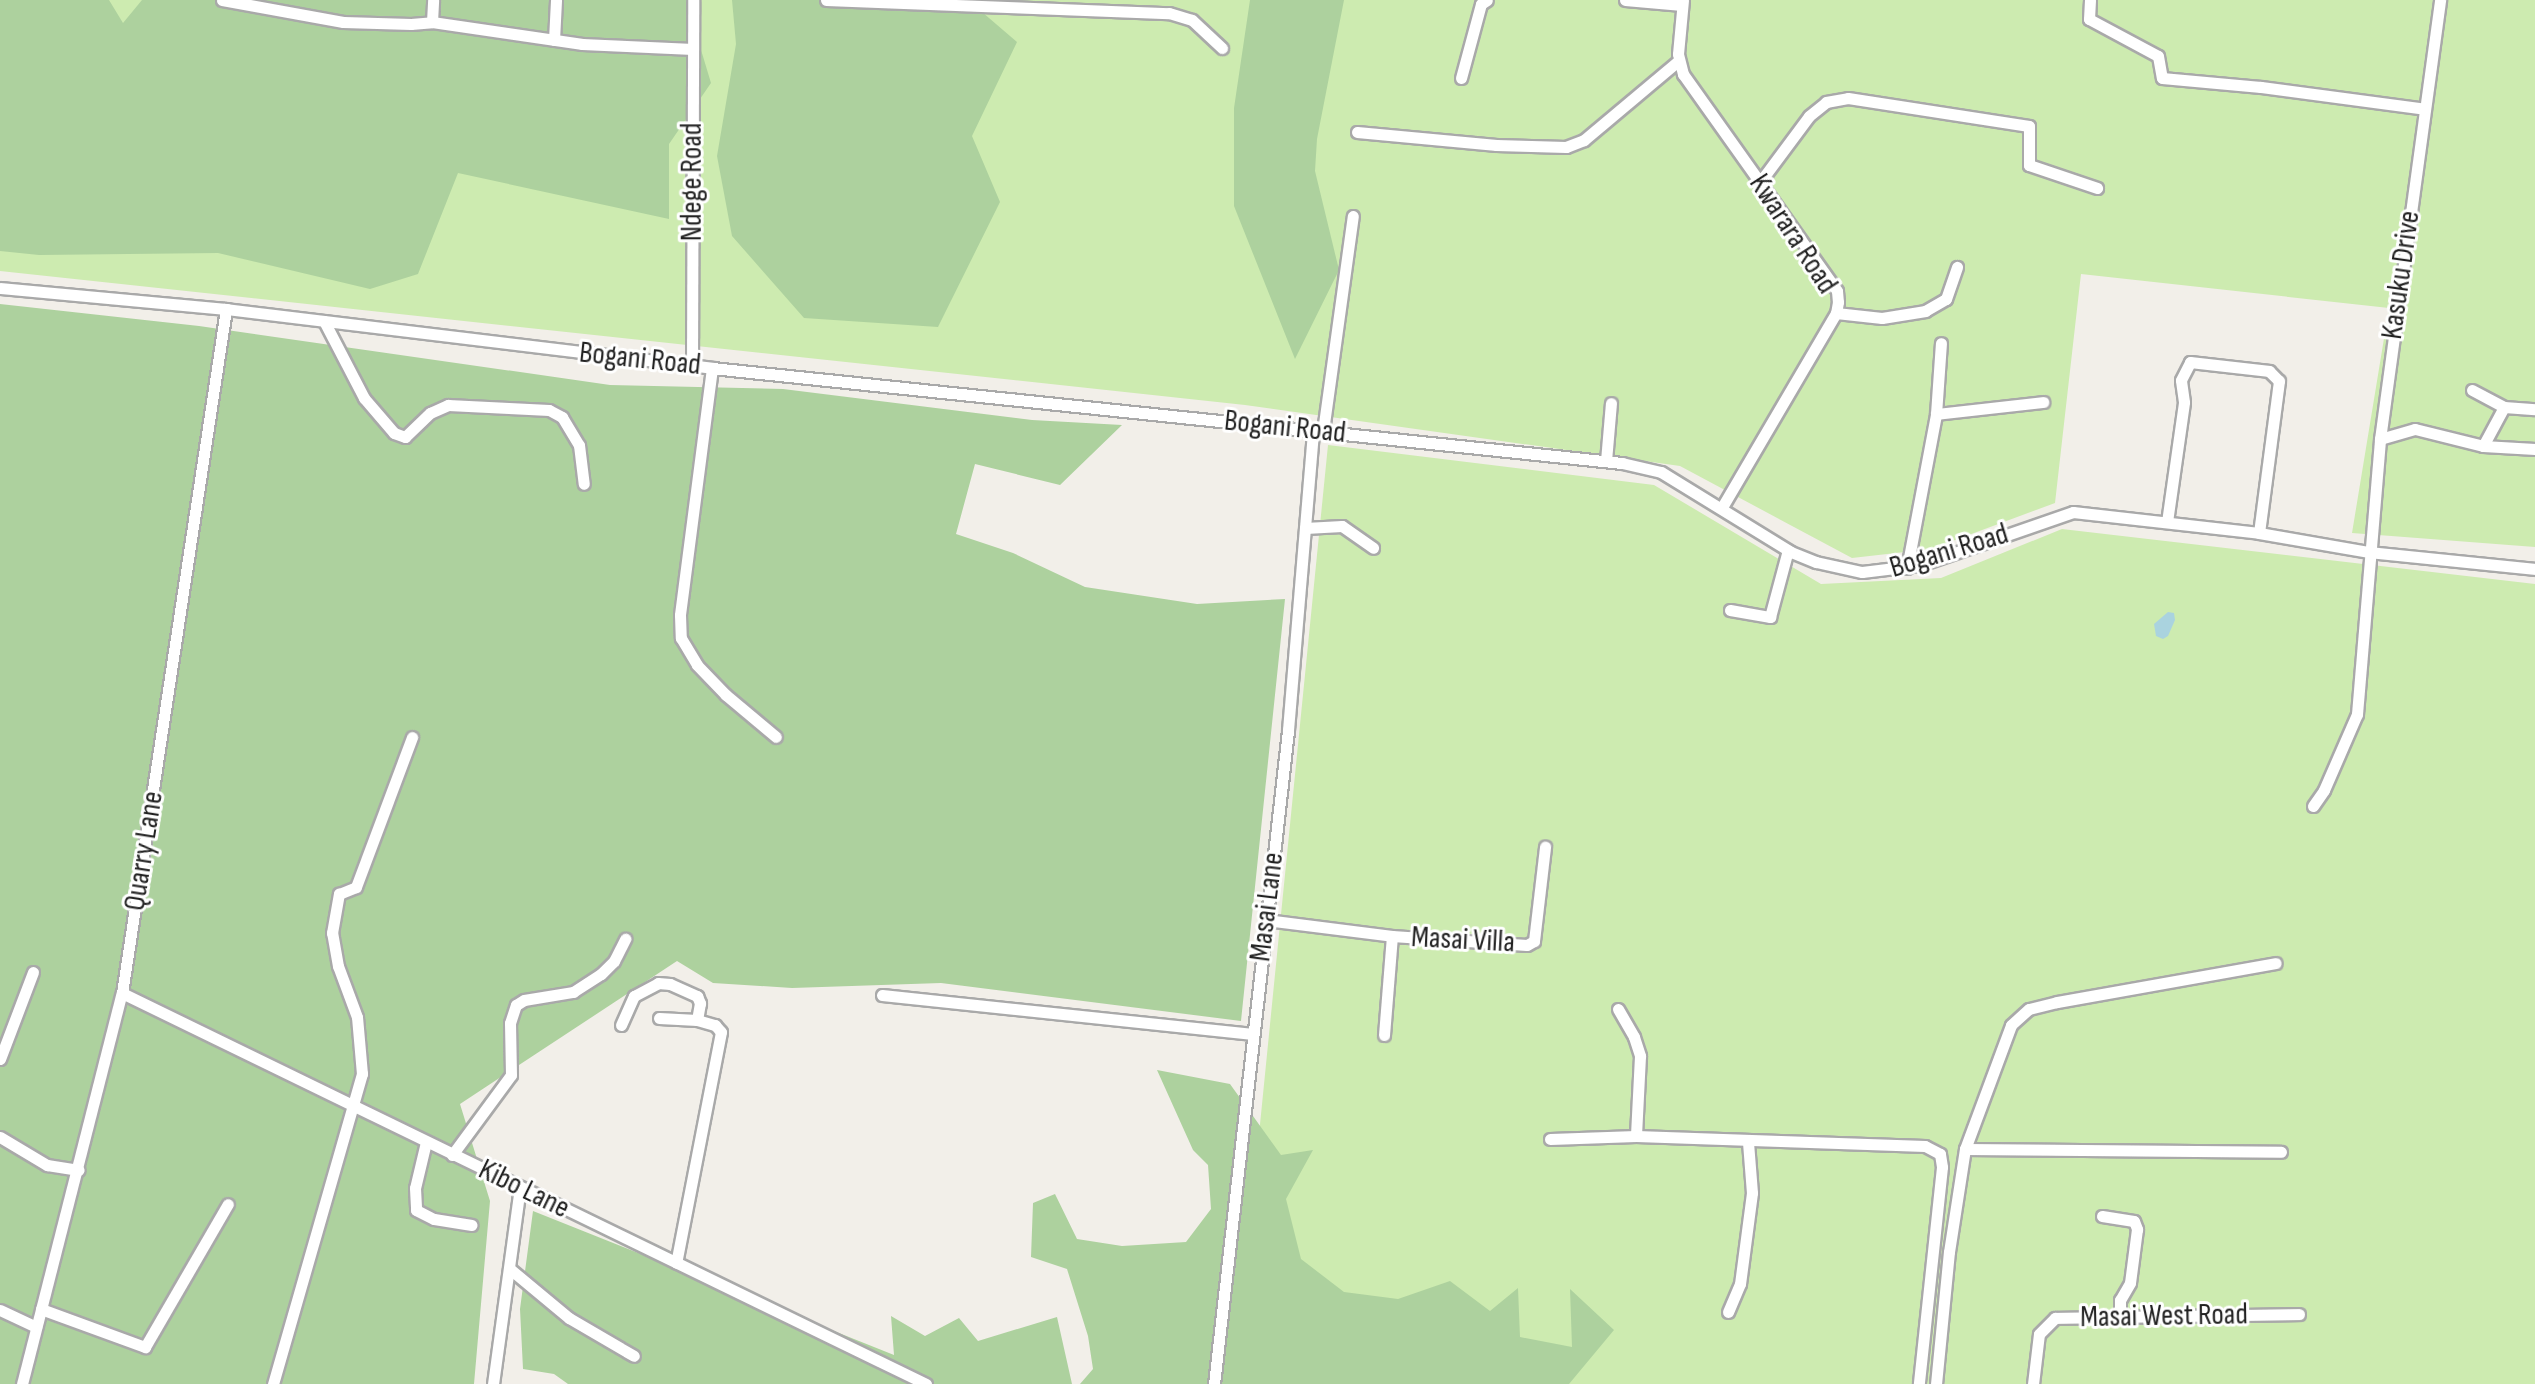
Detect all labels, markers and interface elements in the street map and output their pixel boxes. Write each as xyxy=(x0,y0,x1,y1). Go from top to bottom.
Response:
street label: Ndege Road xyxy=(674,123,710,241)
street label: Kwarara Road xyxy=(1741,167,1845,301)
street label: Kasuku Drive xyxy=(2374,208,2428,342)
street label: Bogani Road xyxy=(577,335,703,383)
street label: Bogani Road xyxy=(1222,403,1348,451)
street label: Bogani Road xyxy=(1885,516,2013,586)
street label: Quarry Lane xyxy=(117,789,171,913)
street label: Masai Lane xyxy=(1242,850,1292,964)
street label: Masai Villa xyxy=(1410,919,1516,961)
street label: Kibo Lane xyxy=(473,1152,575,1226)
street label: Masai West Road xyxy=(2080,1297,2248,1335)

